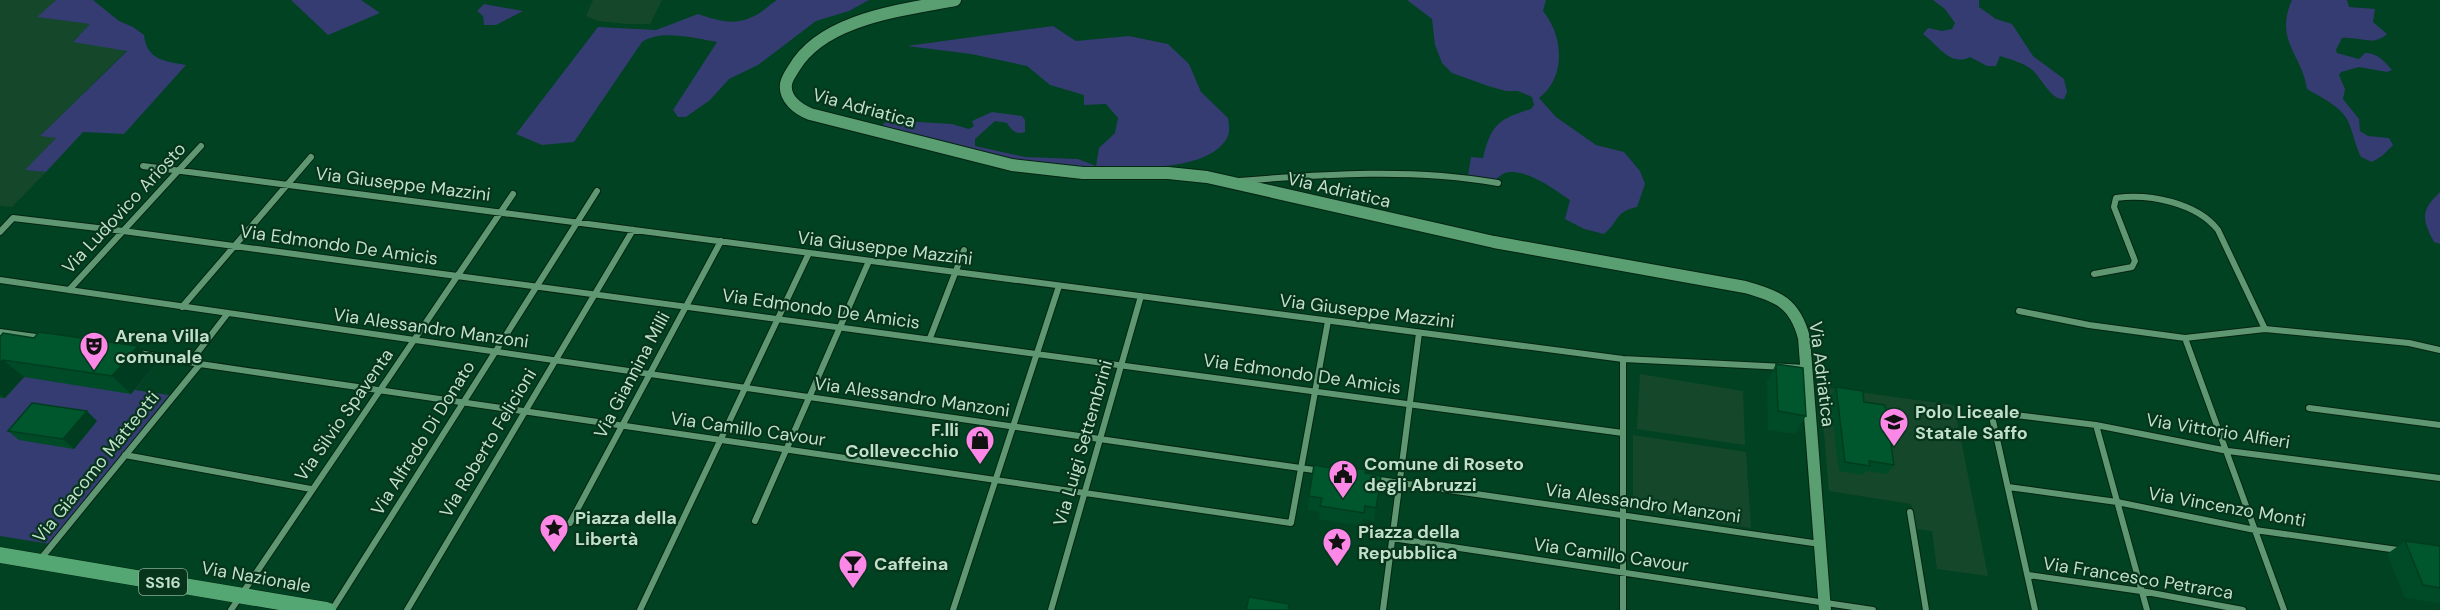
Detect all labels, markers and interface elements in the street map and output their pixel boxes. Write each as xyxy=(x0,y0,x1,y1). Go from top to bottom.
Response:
street label: Via Adriatica xyxy=(810,83,918,133)
street label: Via Ludovico Ariosto xyxy=(57,137,191,279)
street label: Via Giuseppe Mazzini xyxy=(314,161,492,207)
street label: Via Adriatica xyxy=(1285,166,1393,214)
street label: Via Edmondo De Amicis xyxy=(239,219,439,271)
street label: Via Giuseppe Mazzini xyxy=(796,225,974,271)
street label: Via Edmondo De Amicis xyxy=(721,283,921,335)
street label: Via Giuseppe Mazzini xyxy=(1278,288,1456,334)
street label: Via Alessandro Manzoni xyxy=(332,302,530,354)
street label: Via Giannina Milli xyxy=(588,307,676,443)
street label: Via Adriatica xyxy=(1804,320,1840,428)
place label: Arena Villa comunale xyxy=(115,324,210,369)
theatre icon: Arena Villa comunale xyxy=(78,330,110,372)
street label: Via Silvio Spaventa xyxy=(289,344,399,486)
street label: Via Edmondo De Amicis xyxy=(1202,348,1402,400)
street label: Via Alfredo Di Donato xyxy=(366,356,480,520)
street label: Via Luigi Settembrini xyxy=(1048,357,1118,529)
street label: Via Roberto Felicioni xyxy=(434,364,542,522)
street label: Via Alessandro Manzoni xyxy=(813,371,1011,423)
street label: Via Giacomo Matteotti xyxy=(27,386,165,548)
place label: Polo Liceale Statale Saffo xyxy=(1915,400,2028,445)
street label: Via Camillo Cavour xyxy=(669,406,828,452)
school or university icon: Polo Liceale Statale Saffo xyxy=(1878,406,1910,448)
street label: Via Vittorio Alfieri xyxy=(2144,408,2292,454)
place label: F.lli Collevecchio xyxy=(845,418,959,463)
shop icon: F.lli Collevecchio xyxy=(964,424,996,466)
place label: Comune di Roseto degli Abruzzi xyxy=(1364,452,1524,497)
public building icon: Comune di Roseto degli Abruzzi xyxy=(1327,458,1359,500)
street label: Via Alessandro Manzoni xyxy=(1544,477,1742,529)
street label: Via Vincenzo Monti xyxy=(2146,481,2308,533)
place label: Piazza della Libertà xyxy=(575,506,677,551)
place icon: Piazza della Libertà xyxy=(538,512,570,554)
place label: Piazza della Repubblica xyxy=(1358,520,1460,565)
place icon: Piazza della Repubblica xyxy=(1321,526,1353,568)
street label: Via Camillo Cavour xyxy=(1532,532,1691,578)
bar icon: Caffeina xyxy=(837,548,869,590)
street label: Via Francesco Petrarca xyxy=(2041,551,2235,605)
place label: Caffeina xyxy=(874,552,948,576)
street label: Via Nazionale xyxy=(199,556,313,598)
road number: SS16 xyxy=(139,569,187,595)

